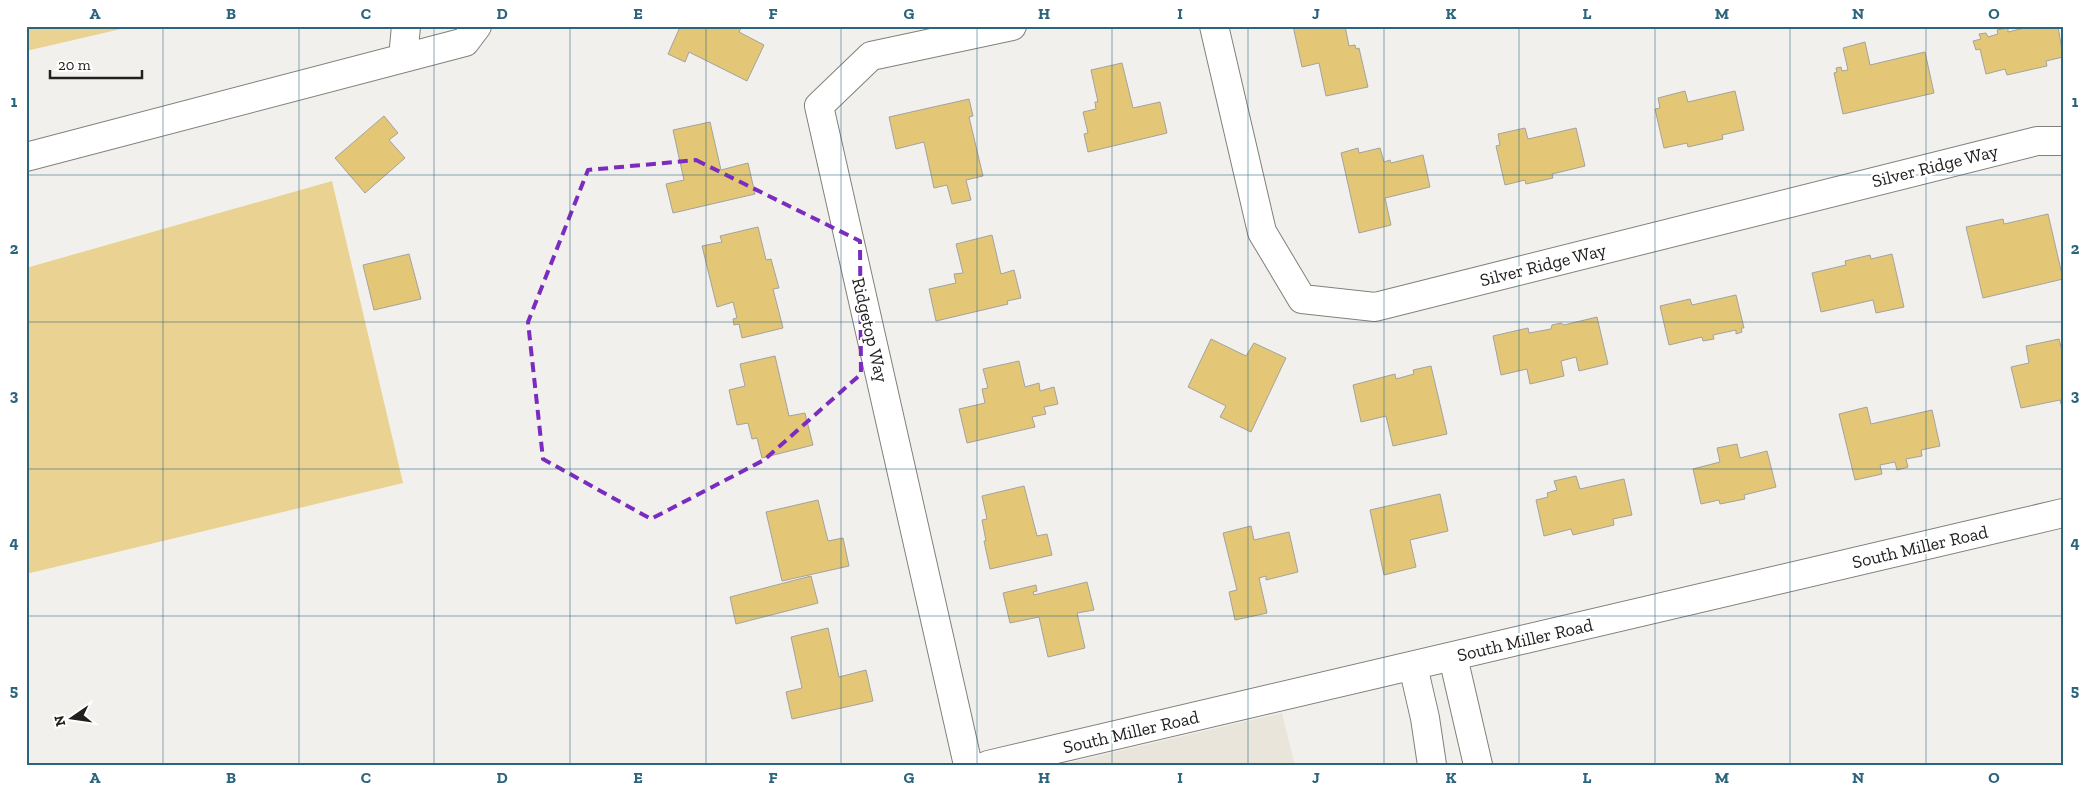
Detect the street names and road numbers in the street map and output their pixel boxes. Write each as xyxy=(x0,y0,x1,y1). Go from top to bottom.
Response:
street label: Silver Ridge Way xyxy=(1870,140,2001,192)
street label: Silver Ridge Way xyxy=(1478,239,1609,291)
street label: Ridgetop Way xyxy=(847,275,893,385)
street label: South Miller Road xyxy=(1850,521,1990,573)
street label: South Miller Road xyxy=(1455,614,1595,666)
street label: South Miller Road xyxy=(1061,706,1201,758)

